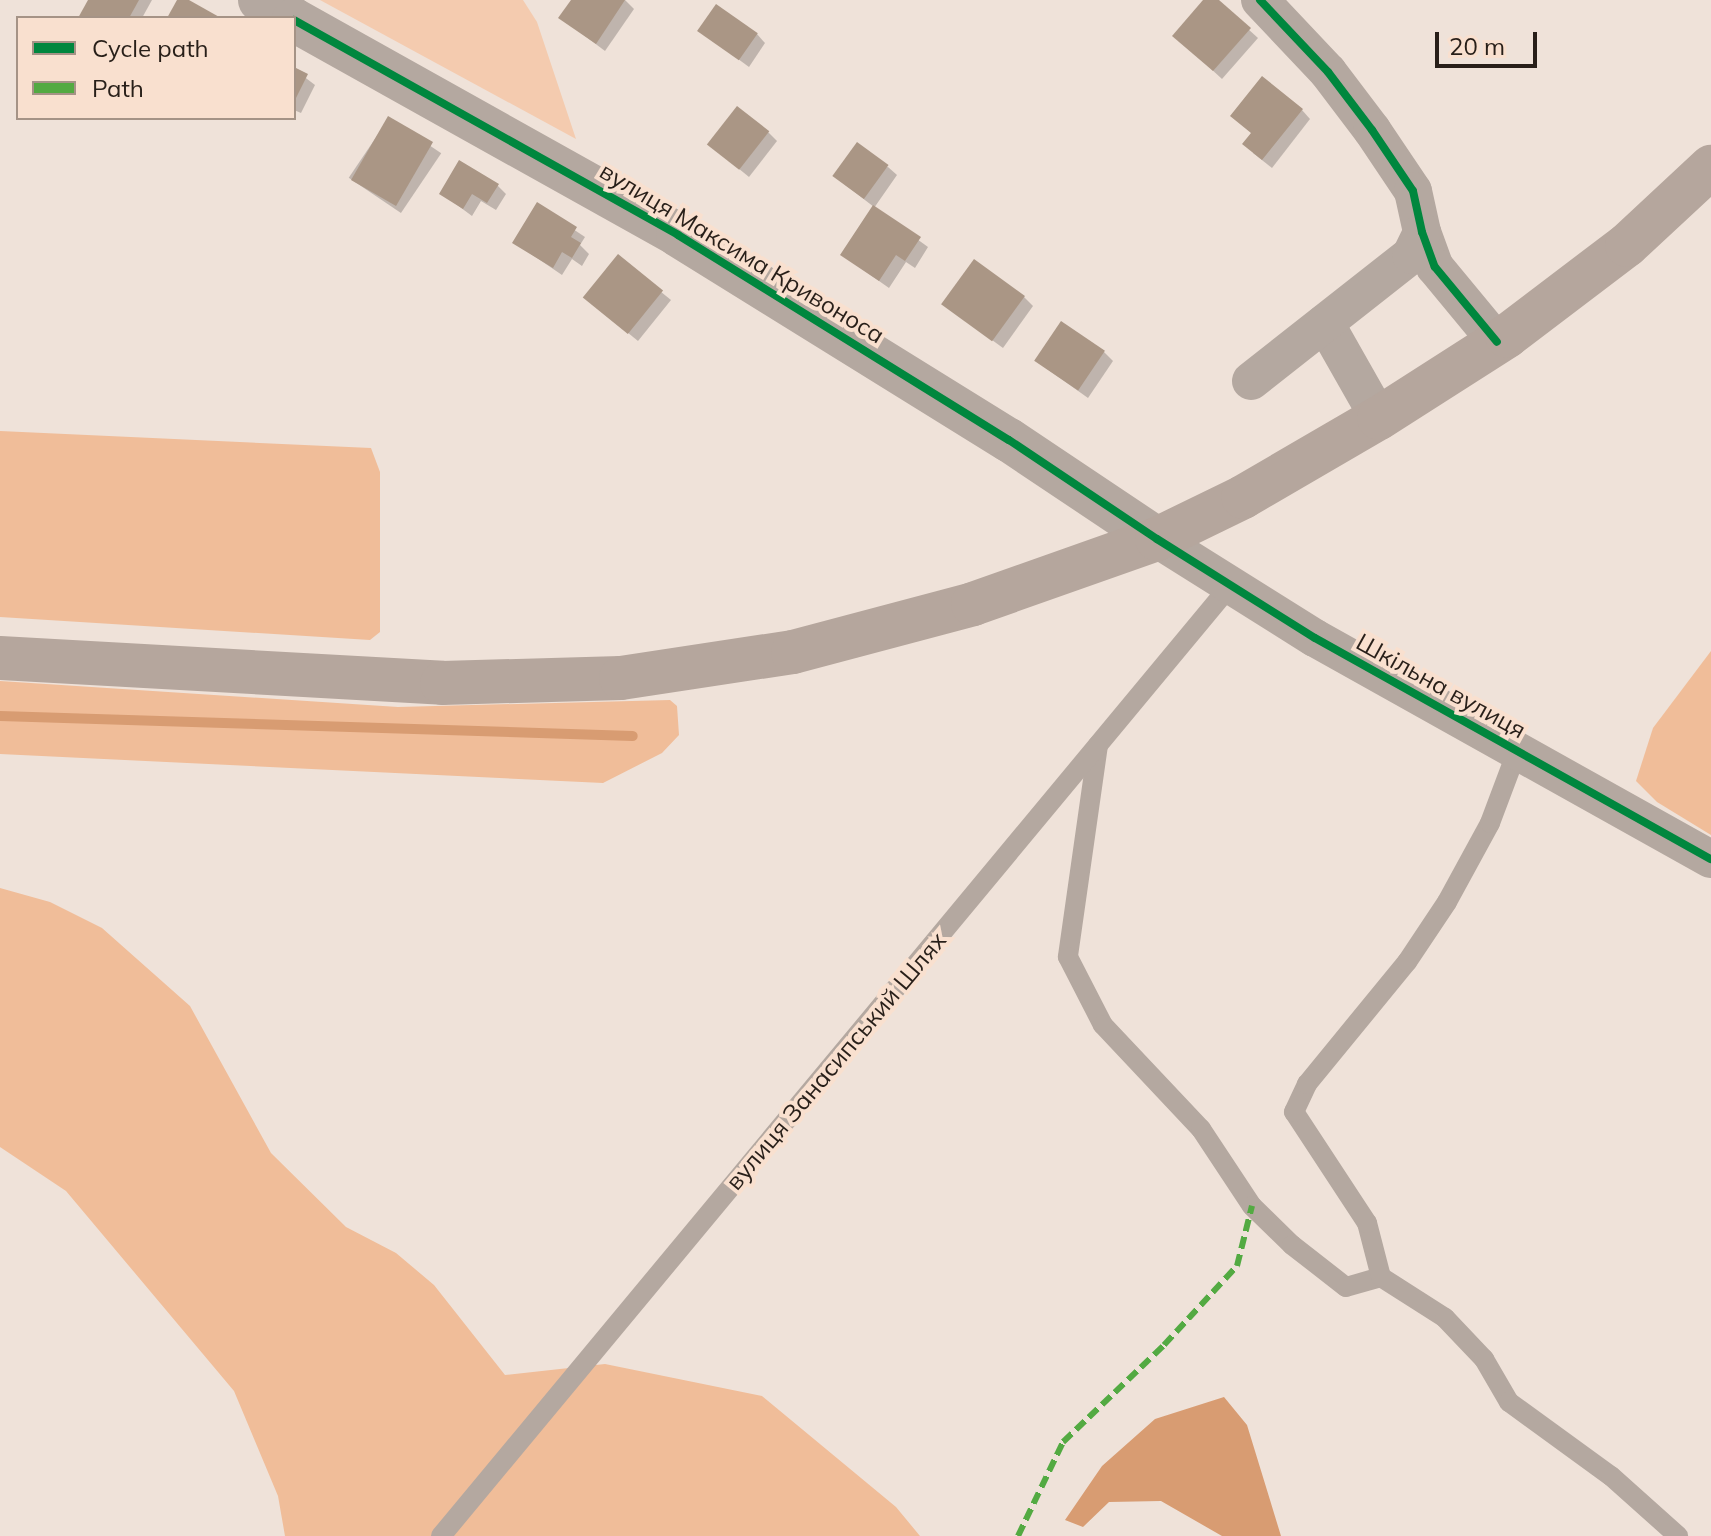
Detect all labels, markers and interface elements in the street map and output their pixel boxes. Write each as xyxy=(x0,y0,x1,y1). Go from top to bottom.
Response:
legend xyxy=(16,16,296,120)
scale bar xyxy=(1439,16,1541,66)
text: 20 m xyxy=(1449,31,1505,61)
text: Cycle path xyxy=(92,33,209,63)
text: Path xyxy=(92,73,144,103)
street label: вулиця Максима Кривоноса xyxy=(595,156,889,350)
street label: Шкільна вулиця xyxy=(1351,628,1531,744)
street label: вулиця Занасипський Шлях xyxy=(720,926,952,1196)

